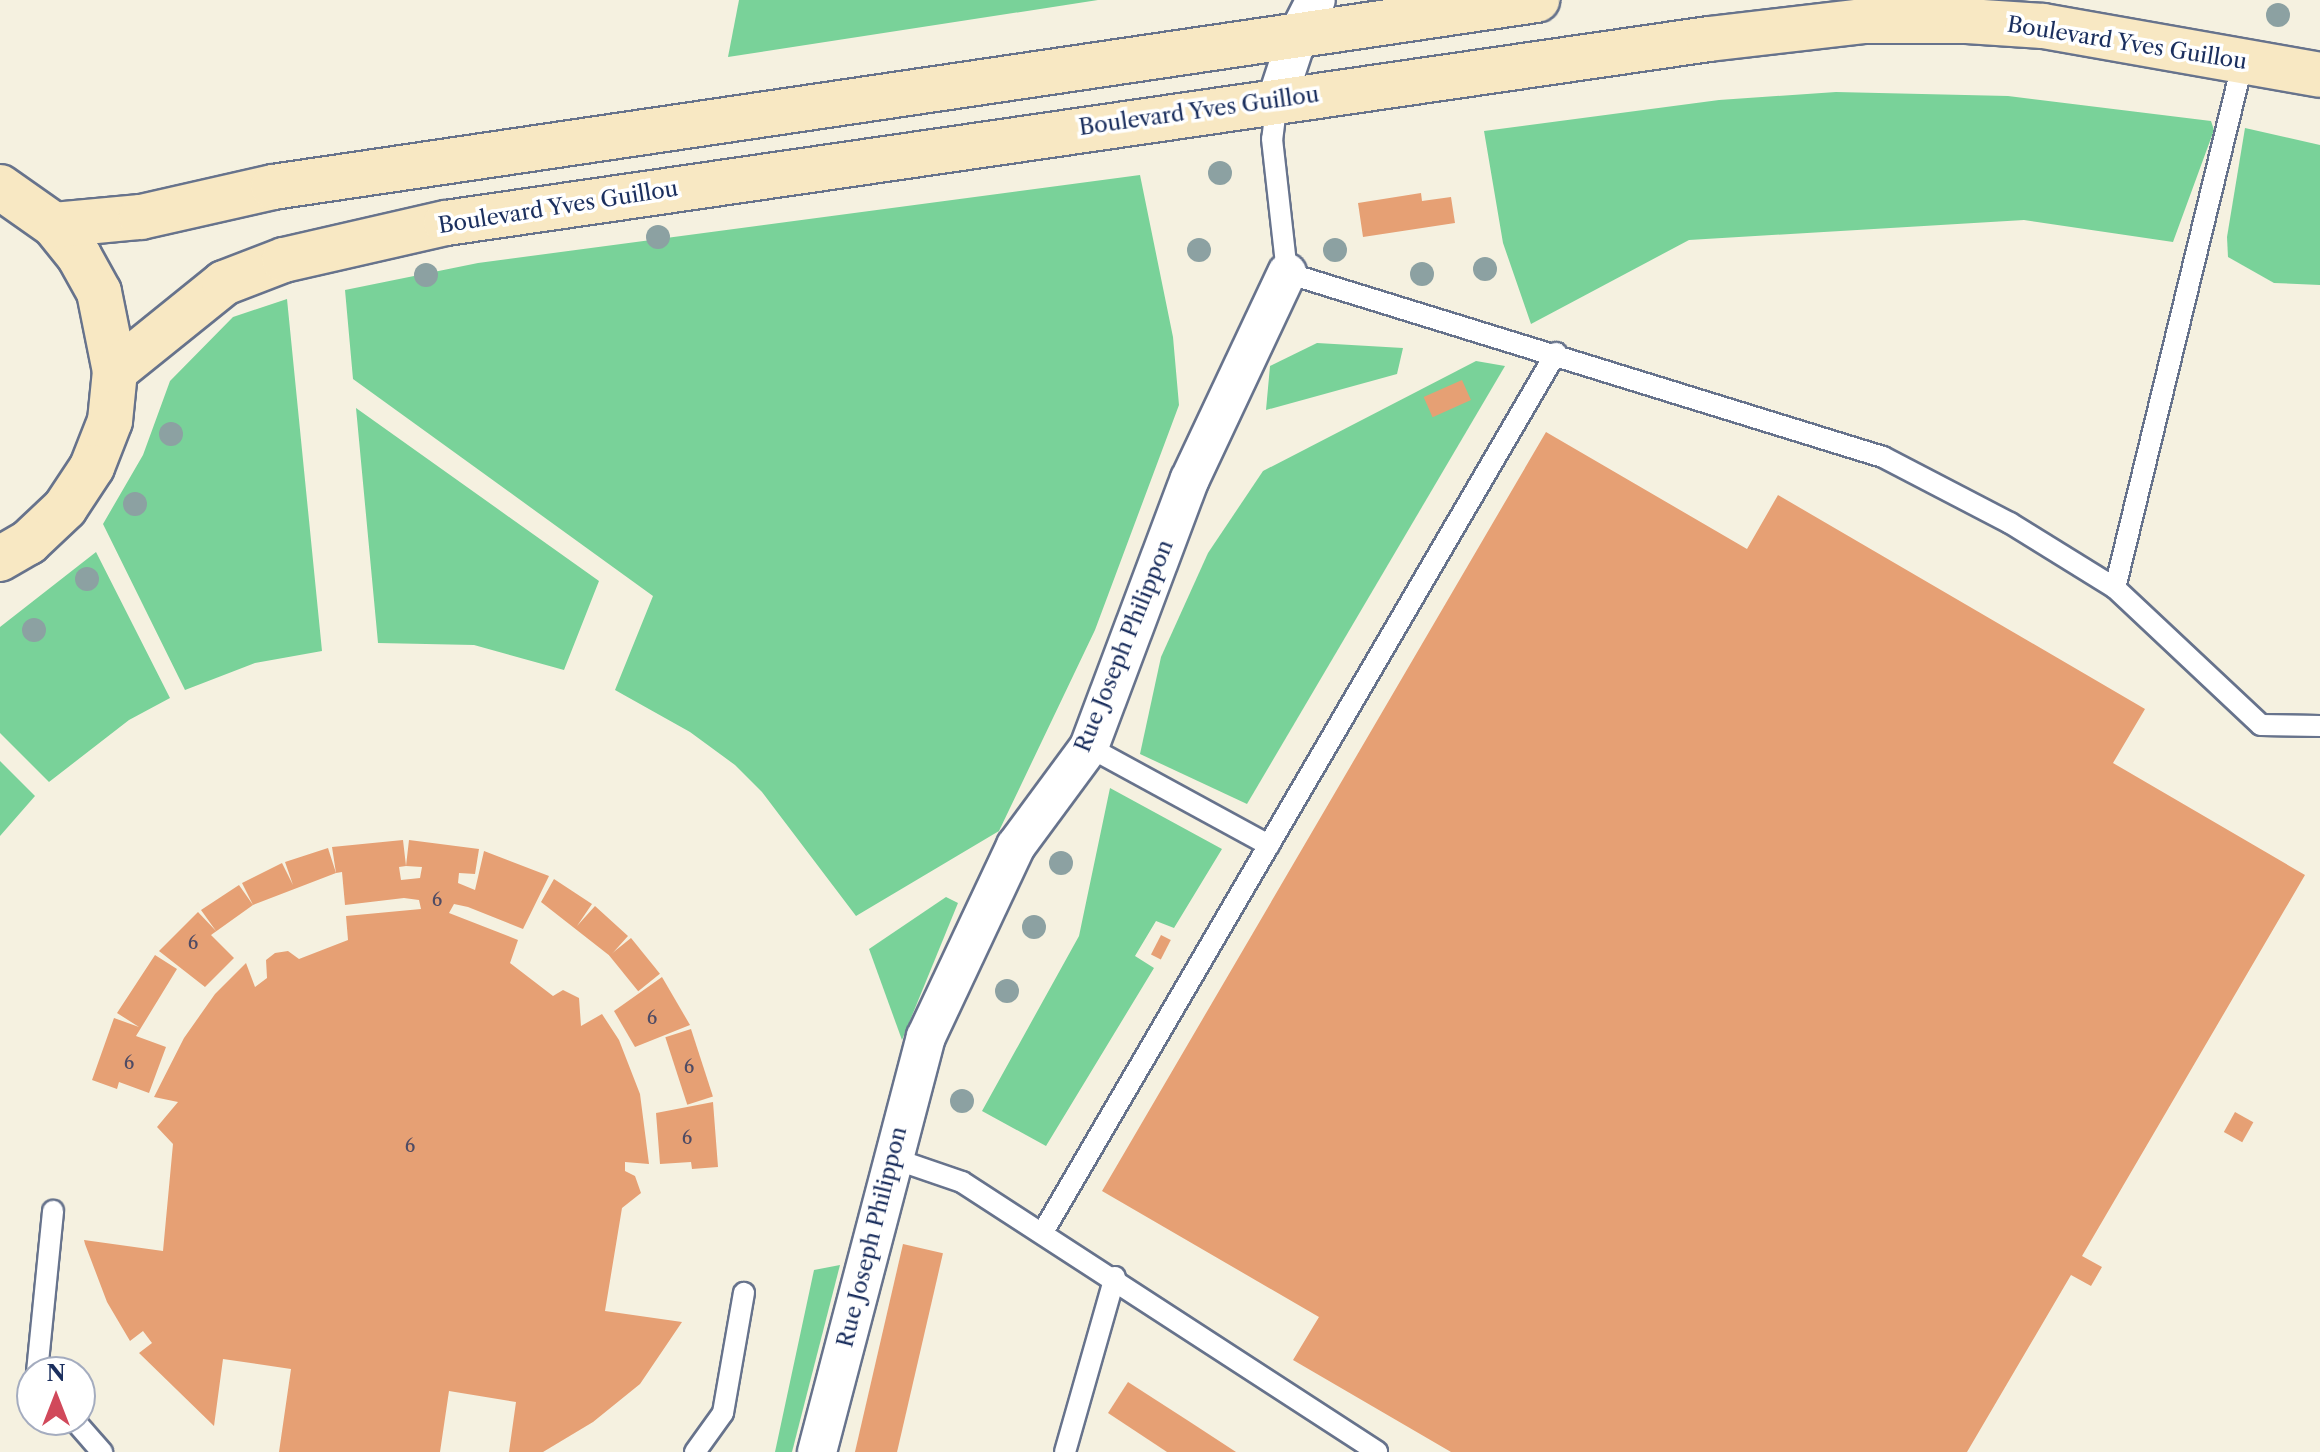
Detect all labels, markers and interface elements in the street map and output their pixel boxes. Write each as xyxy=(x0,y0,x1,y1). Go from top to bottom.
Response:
street label: Boulevard Yves Guillou xyxy=(2005,11,2249,75)
street label: Boulevard Yves Guillou xyxy=(1077,81,1321,141)
street label: Boulevard Yves Guillou xyxy=(436,175,680,239)
street label: Rue Joseph Philippon xyxy=(1069,536,1179,756)
house number: 6 xyxy=(432,889,442,911)
house number: 6 xyxy=(188,932,198,954)
house number: 6 xyxy=(647,1007,657,1029)
house number: 6 xyxy=(124,1052,134,1074)
house number: 6 xyxy=(684,1056,694,1078)
street label: Rue Joseph Philippon xyxy=(832,1124,912,1350)
house number: 6 xyxy=(682,1127,692,1149)
house number: 6 xyxy=(405,1135,415,1157)
north arrow xyxy=(16,1356,96,1436)
text: N xyxy=(46,1360,66,1387)

